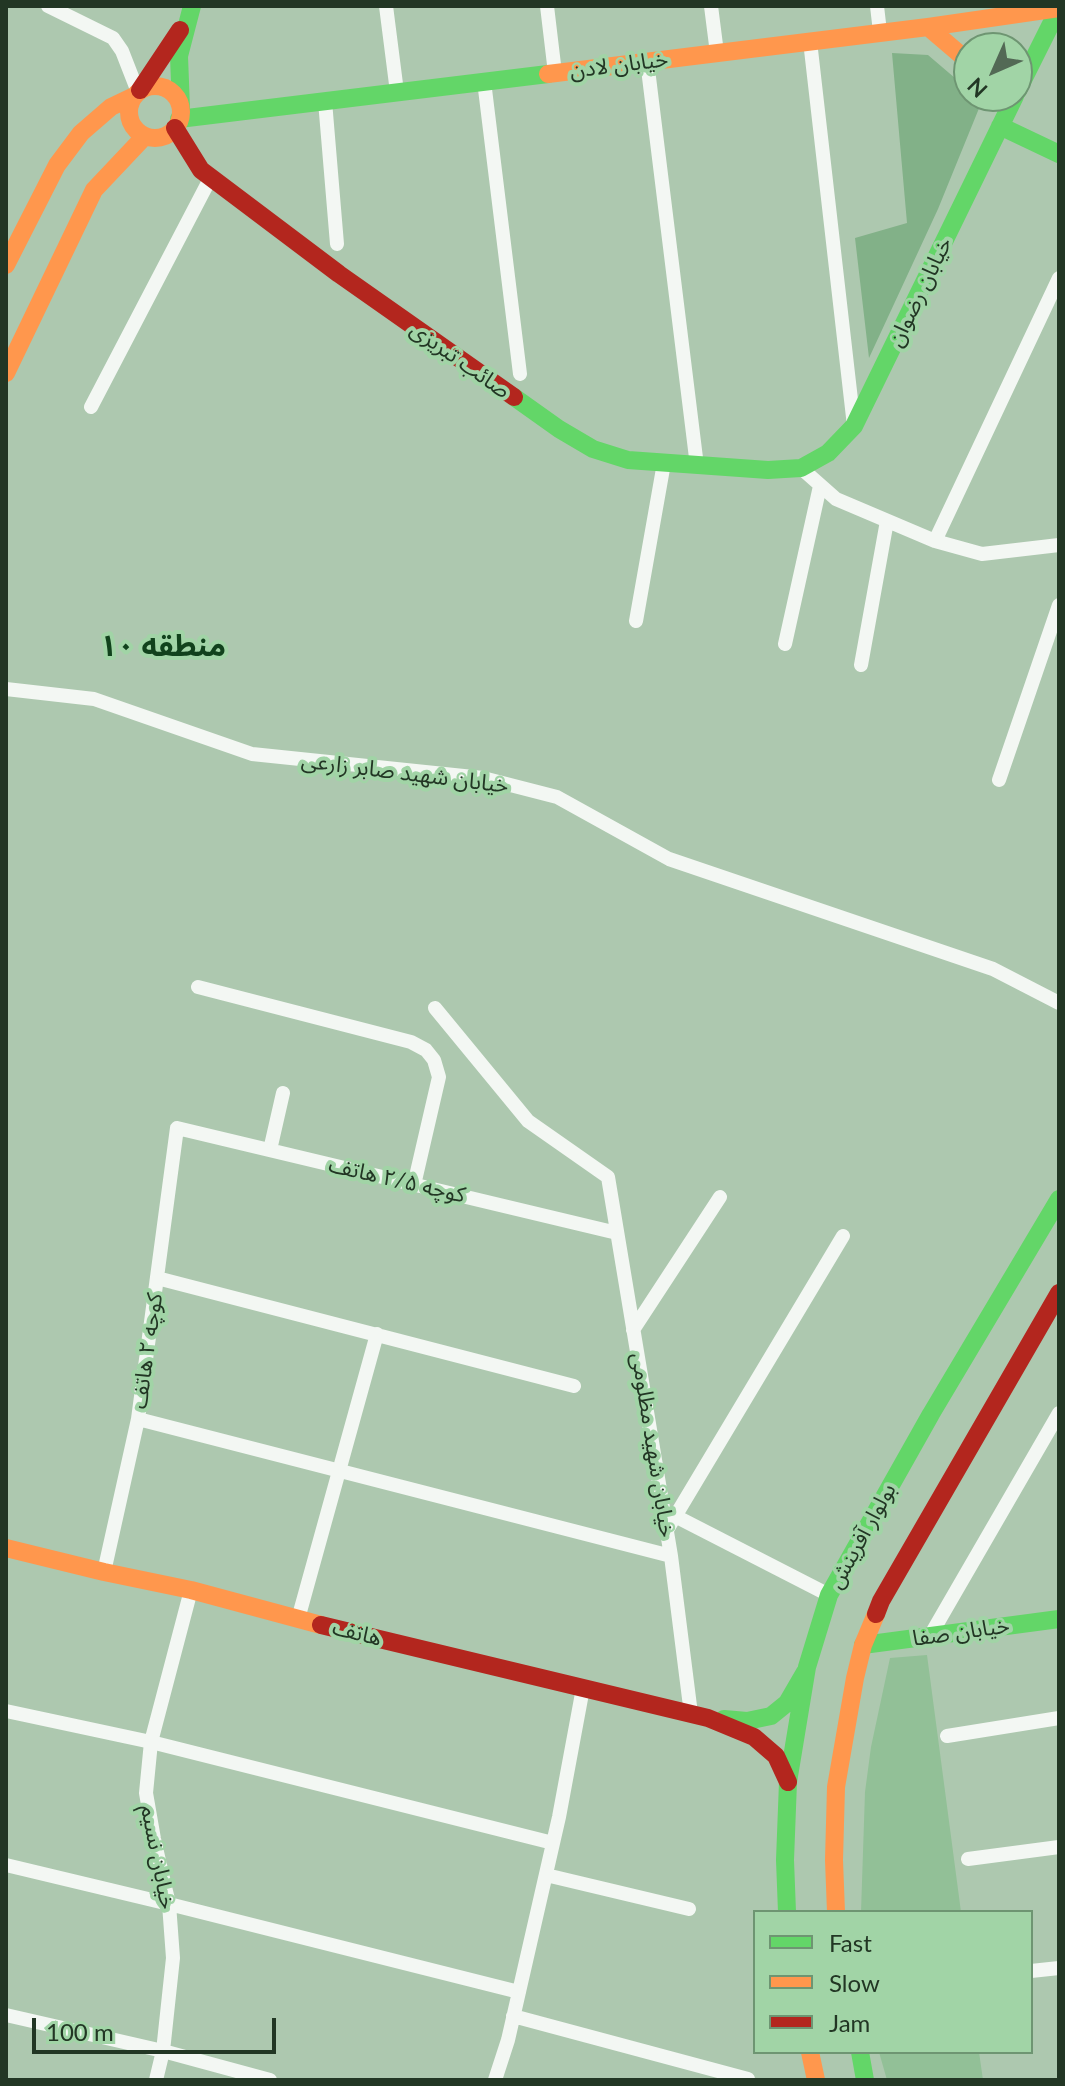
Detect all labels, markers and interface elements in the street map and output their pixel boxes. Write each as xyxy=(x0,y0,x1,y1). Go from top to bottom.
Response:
north arrow xyxy=(953,32,1033,112)
street label: خیابان لادن xyxy=(568,46,670,84)
text: N xyxy=(962,72,993,103)
street label: خیابان رضوان xyxy=(882,233,958,351)
street label: صائب تبریزی xyxy=(405,316,515,404)
district label: منطقه ۱۰ xyxy=(100,628,226,664)
street label: خیابان شهید صابر زارعی xyxy=(300,747,510,799)
street label: کوچه ۲/۵ هاتف xyxy=(326,1151,468,1209)
street label: کوچه ۲ هاتف xyxy=(126,1291,168,1411)
street label: خیابان شهید مظلومی xyxy=(625,1351,681,1539)
street label: بولوار آفرینش xyxy=(822,1479,902,1593)
street label: خیابان صفا xyxy=(911,1612,1011,1652)
street label: هاتف xyxy=(330,1614,384,1652)
street label: خیابان نسیم xyxy=(135,1803,181,1911)
legend xyxy=(753,1910,1033,2054)
text: Fast xyxy=(829,1928,872,1957)
text: Slow xyxy=(829,1968,880,1997)
scale bar xyxy=(36,2002,280,2052)
text: Jam xyxy=(829,2008,870,2037)
text: 100 m xyxy=(46,2017,114,2046)

